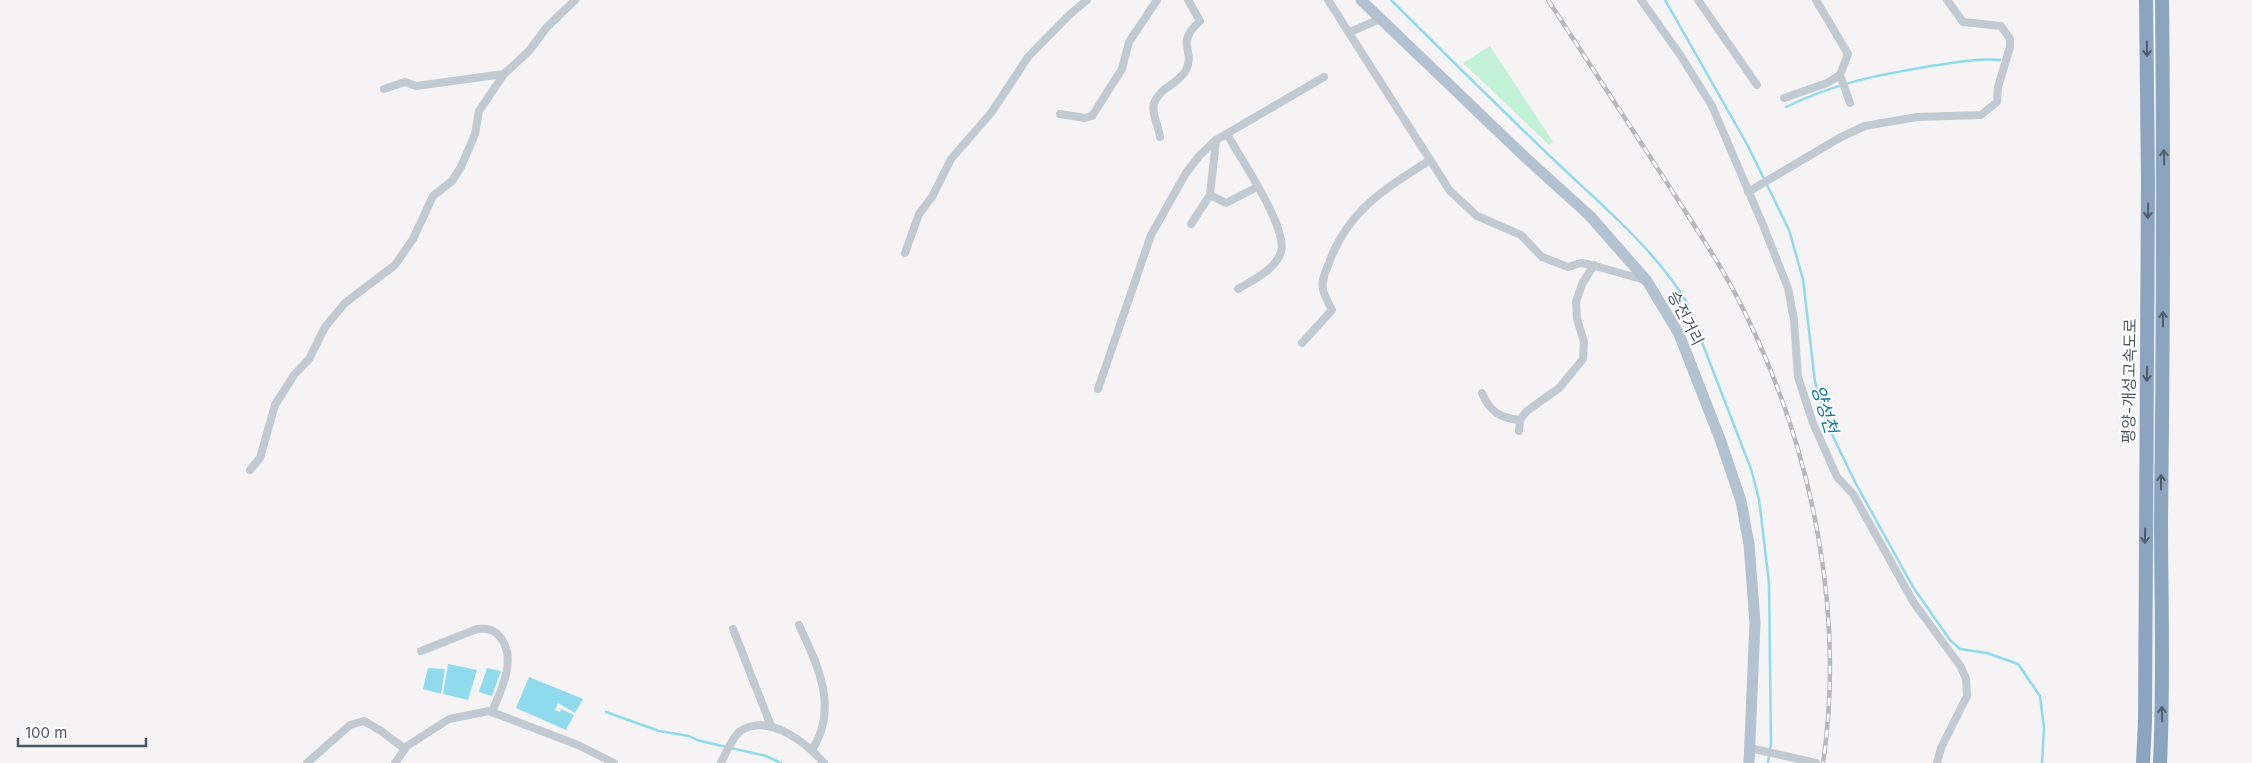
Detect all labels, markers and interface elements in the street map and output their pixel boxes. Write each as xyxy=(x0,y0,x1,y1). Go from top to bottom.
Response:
one-way arrow xyxy=(2142,40,2152,56)
one-way arrow xyxy=(2159,149,2168,165)
one-way arrow xyxy=(2143,202,2153,219)
street label: 승전거리 xyxy=(1664,287,1708,349)
one-way arrow xyxy=(2158,312,2168,328)
street label: 평양-개성고속도로 xyxy=(2118,318,2140,444)
one-way arrow xyxy=(2142,365,2152,381)
water label: 양성천 xyxy=(1808,382,1843,438)
one-way arrow xyxy=(2157,474,2166,490)
one-way arrow xyxy=(2140,528,2150,544)
one-way arrow xyxy=(2157,707,2167,723)
scale bar xyxy=(18,716,145,748)
text: 100 m xyxy=(25,723,67,742)

